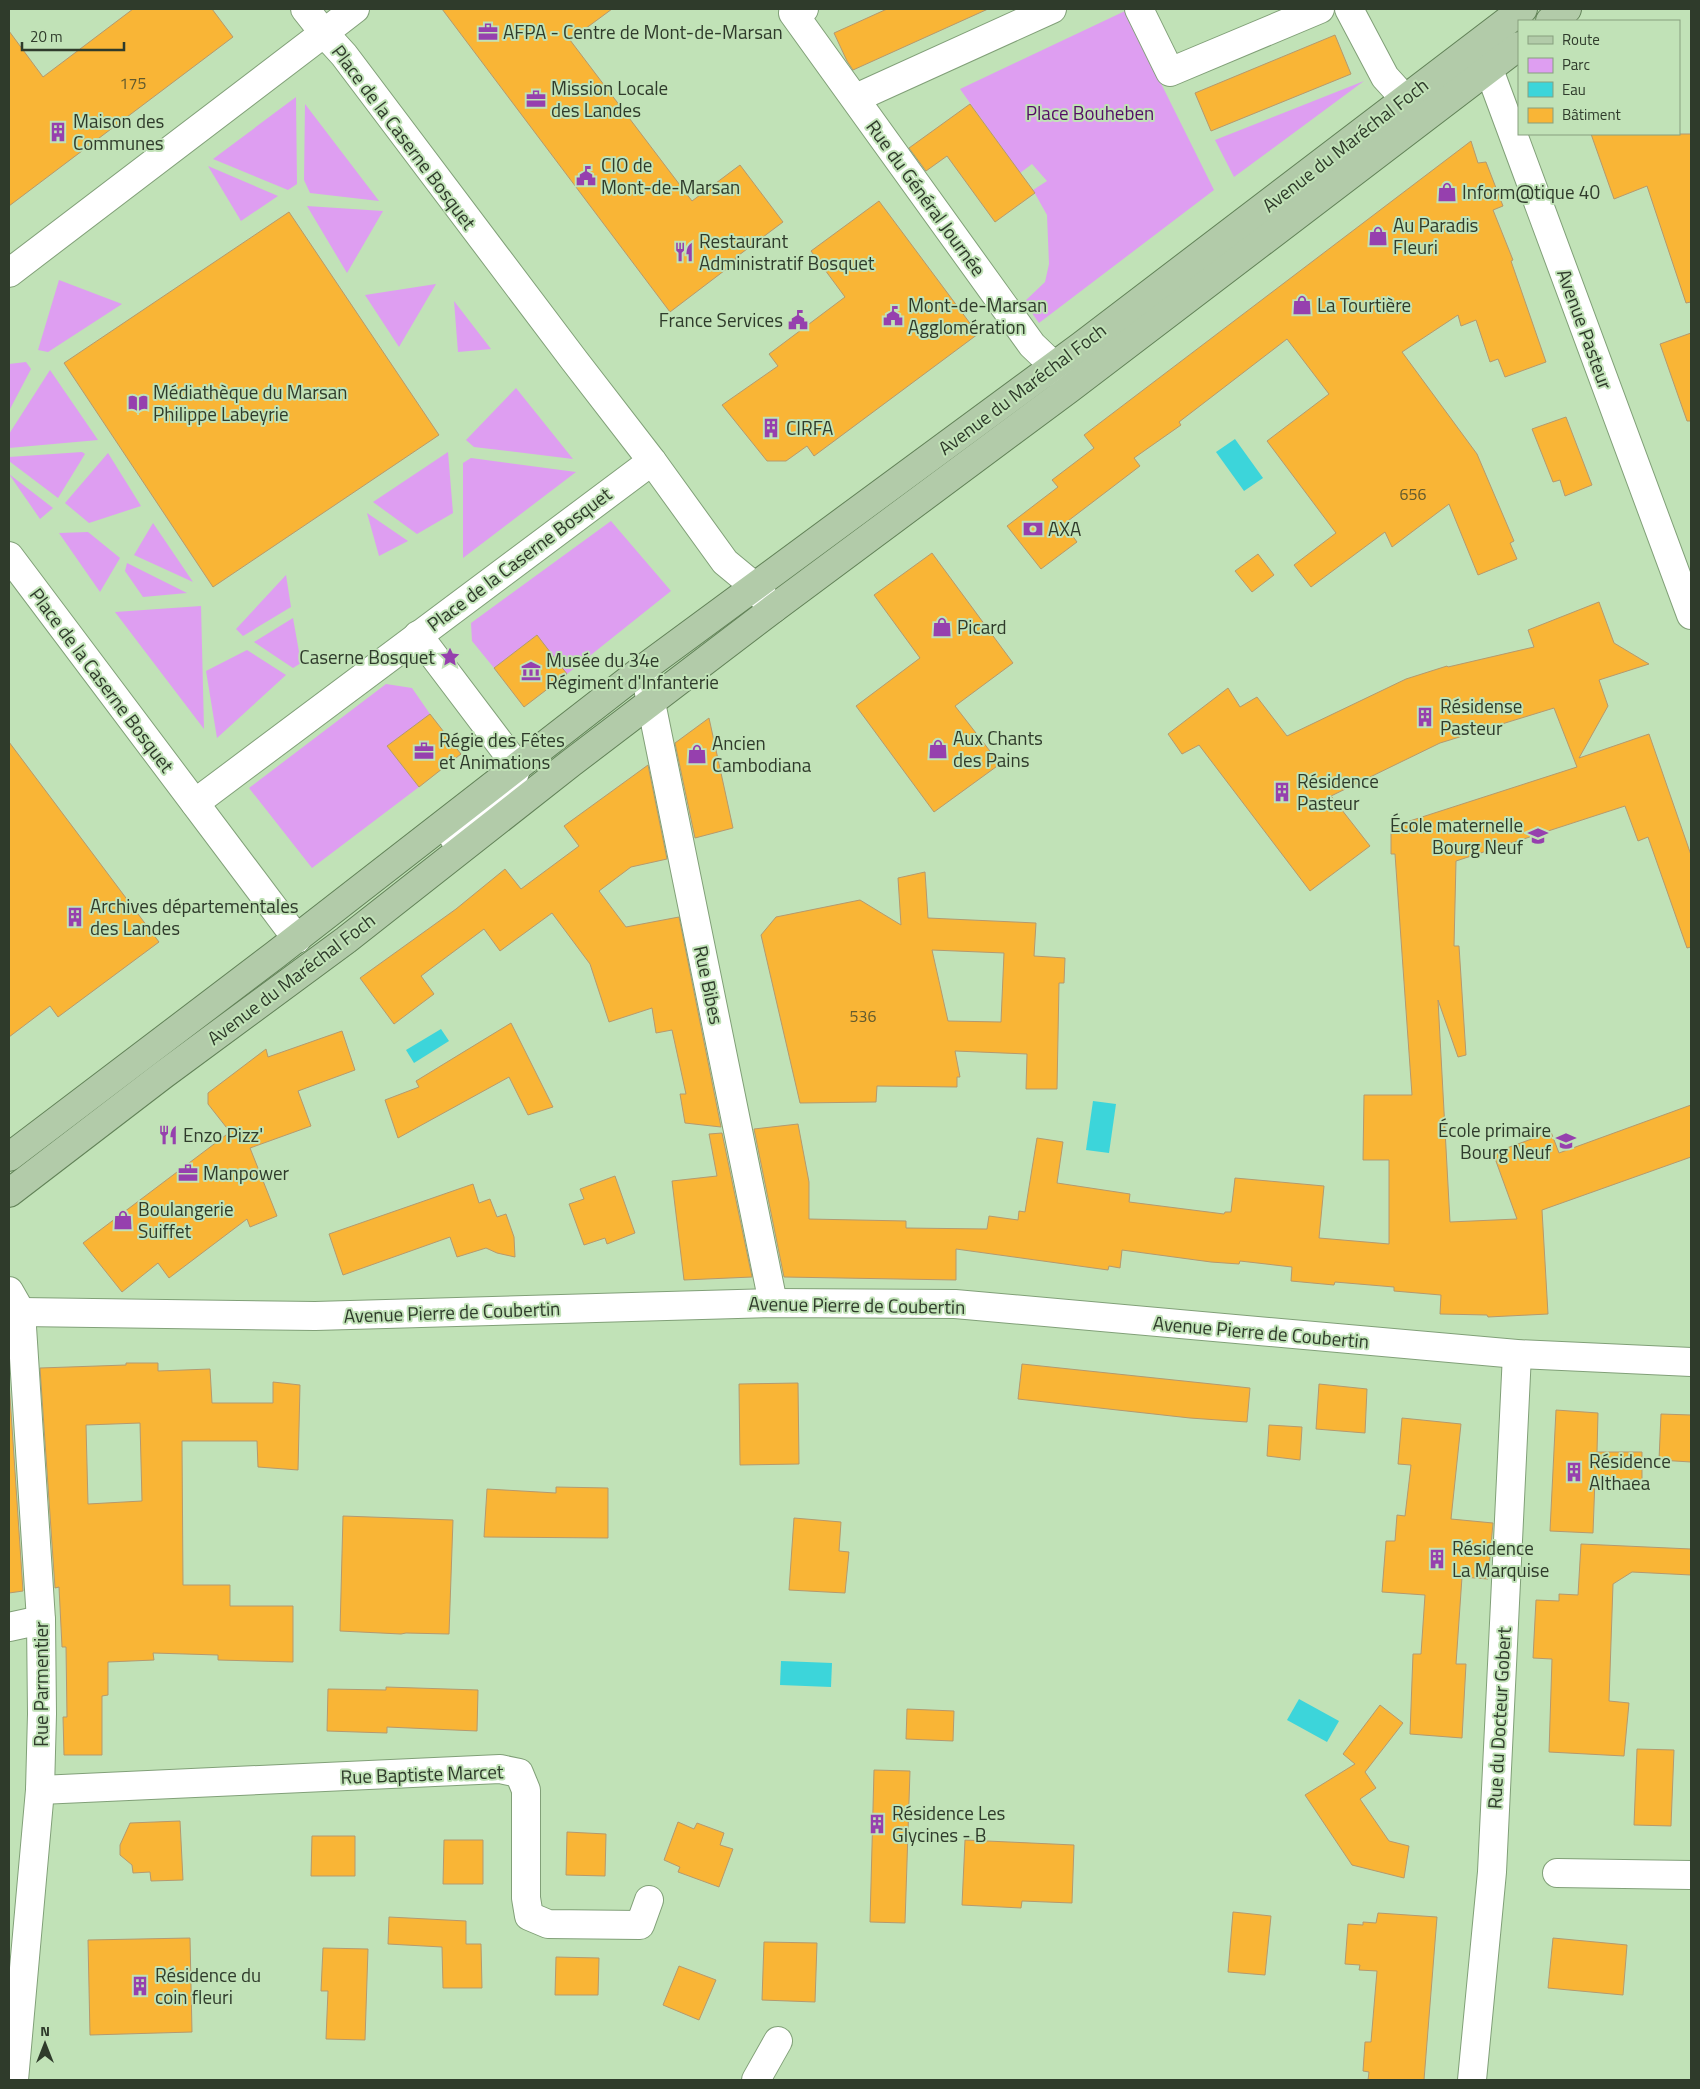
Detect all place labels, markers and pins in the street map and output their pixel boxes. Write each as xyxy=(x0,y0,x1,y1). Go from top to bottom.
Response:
place label: AFPA - Centre de Mont-de-Marsan xyxy=(503,17,783,46)
office icon: AFPA - Centre de Mont-de-Marsan xyxy=(477,21,499,43)
place label: Mission Locale des Landes xyxy=(551,73,668,124)
office icon: Mission Locale des Landes xyxy=(525,88,547,110)
place label: Maison des Communes xyxy=(73,106,165,157)
building icon: Maison des Communes xyxy=(47,121,69,143)
place label: CIO de Mont-de-Marsan xyxy=(601,150,740,201)
public building icon: CIO de Mont-de-Marsan xyxy=(575,165,597,187)
place label: Inform@tique 40 xyxy=(1462,177,1600,206)
shop icon: Inform@tique 40 xyxy=(1436,181,1458,203)
place label: Au Paradis Fleuri xyxy=(1393,210,1479,261)
shop icon: Au Paradis Fleuri xyxy=(1367,225,1389,247)
place label: Restaurant Administratif Bosquet xyxy=(699,226,875,277)
restaurant icon: Restaurant Administratif Bosquet xyxy=(673,241,695,263)
place label: Mont-de-Marsan Agglomération xyxy=(908,290,1047,341)
place label: La Tourtière xyxy=(1317,290,1411,319)
shop icon: La Tourtière xyxy=(1291,294,1313,316)
place label: France Services xyxy=(659,305,783,334)
public building icon: Mont-de-Marsan Agglomération xyxy=(882,305,904,327)
public building icon: France Services xyxy=(787,309,809,331)
place label: Médiathèque du Marsan Philippe Labeyrie xyxy=(153,377,347,428)
library icon: Médiathèque du Marsan Philippe Labeyrie xyxy=(127,392,149,414)
place label: CIRFA xyxy=(786,413,833,442)
building icon: CIRFA xyxy=(760,417,782,439)
place label: AXA xyxy=(1048,514,1081,543)
bank icon: AXA xyxy=(1022,518,1044,540)
place label: Picard xyxy=(957,612,1007,641)
shop icon: Picard xyxy=(931,616,953,638)
place label: Caserne Bosquet xyxy=(299,642,435,671)
place label: Musée du 34e Régiment d'Infanterie xyxy=(546,645,719,696)
place icon: Caserne Bosquet xyxy=(439,646,461,668)
museum icon: Musée du 34e Régiment d'Infanterie xyxy=(520,660,542,682)
place label: Résidense Pasteur xyxy=(1440,691,1522,742)
building icon: Résidense Pasteur xyxy=(1414,706,1436,728)
place label: Aux Chants des Pains xyxy=(953,723,1043,774)
place label: Régie des Fêtes et Animations xyxy=(439,725,565,776)
place label: Ancien Cambodiana xyxy=(712,728,812,779)
shop icon: Aux Chants des Pains xyxy=(927,738,949,760)
office icon: Régie des Fêtes et Animations xyxy=(413,740,435,762)
shop icon: Ancien Cambodiana xyxy=(686,743,708,765)
place label: Résidence Pasteur xyxy=(1297,766,1379,817)
building icon: Résidence Pasteur xyxy=(1271,781,1293,803)
place label: École maternelle Bourg Neuf xyxy=(1390,810,1524,861)
school or university icon: École maternelle Bourg Neuf xyxy=(1527,825,1549,847)
place label: Archives départementales des Landes xyxy=(90,891,299,942)
building icon: Archives départementales des Landes xyxy=(64,906,86,928)
place label: École primaire Bourg Neuf xyxy=(1438,1115,1552,1166)
place label: Enzo Pizz' xyxy=(183,1120,263,1149)
restaurant icon: Enzo Pizz' xyxy=(157,1124,179,1146)
school or university icon: École primaire Bourg Neuf xyxy=(1555,1130,1577,1152)
place label: Manpower xyxy=(203,1158,290,1187)
office icon: Manpower xyxy=(177,1162,199,1184)
place label: Boulangerie Suiffet xyxy=(138,1194,234,1245)
shop icon: Boulangerie Suiffet xyxy=(112,1209,134,1231)
place label: Résidence Althaea xyxy=(1589,1446,1671,1497)
building icon: Résidence Althaea xyxy=(1563,1461,1585,1483)
place label: Résidence La Marquise xyxy=(1452,1533,1549,1584)
building icon: Résidence La Marquise xyxy=(1426,1548,1448,1570)
place label: Résidence Les Glycines - B xyxy=(892,1798,1006,1849)
building icon: Résidence Les Glycines - B xyxy=(866,1813,888,1835)
place label: Résidence du coin fleuri xyxy=(155,1960,261,2011)
building icon: Résidence du coin fleuri xyxy=(129,1975,151,1997)

